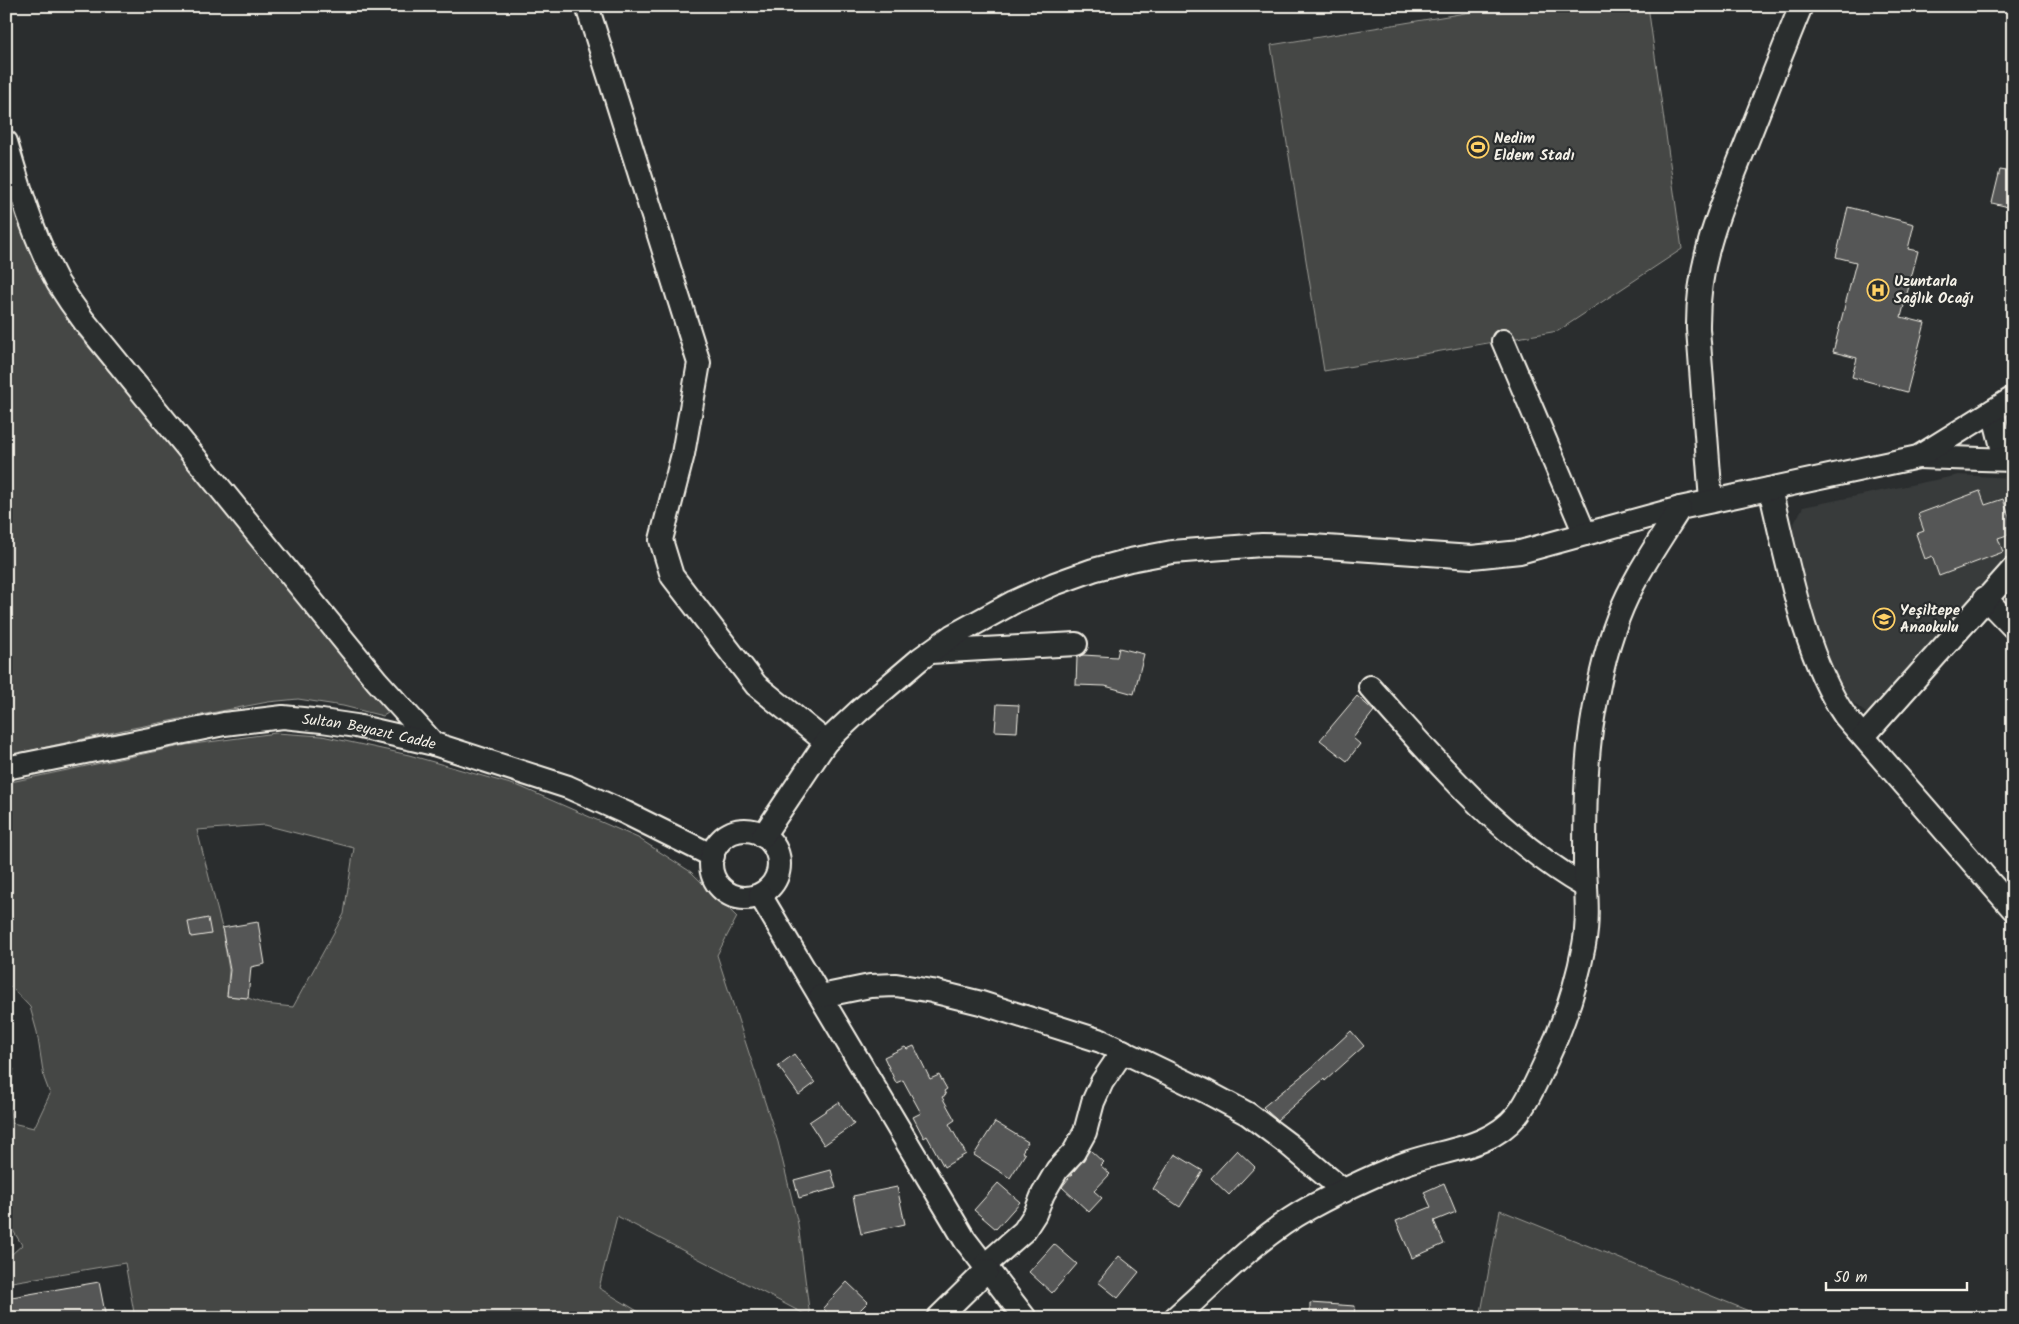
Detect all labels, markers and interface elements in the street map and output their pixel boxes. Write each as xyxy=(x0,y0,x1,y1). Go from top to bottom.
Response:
place label: Nedim Eldem Stadı xyxy=(1494,127,1575,168)
sports icon: Nedim Eldem Stadı xyxy=(1466,135,1490,159)
place label: Uzuntarla Sağlık Ocağı xyxy=(1894,270,1973,311)
hospital icon: Uzuntarla Sağlık Ocağı xyxy=(1866,278,1890,302)
place label: Yeşiltepe Anaokulu xyxy=(1900,599,1961,640)
school or university icon: Yeşiltepe Anaokulu xyxy=(1872,607,1896,631)
street label: Sultan Beyazıt Cadde xyxy=(301,708,438,757)
scale bar xyxy=(1826,1259,1968,1291)
text: 50 m xyxy=(1834,1266,1868,1290)

